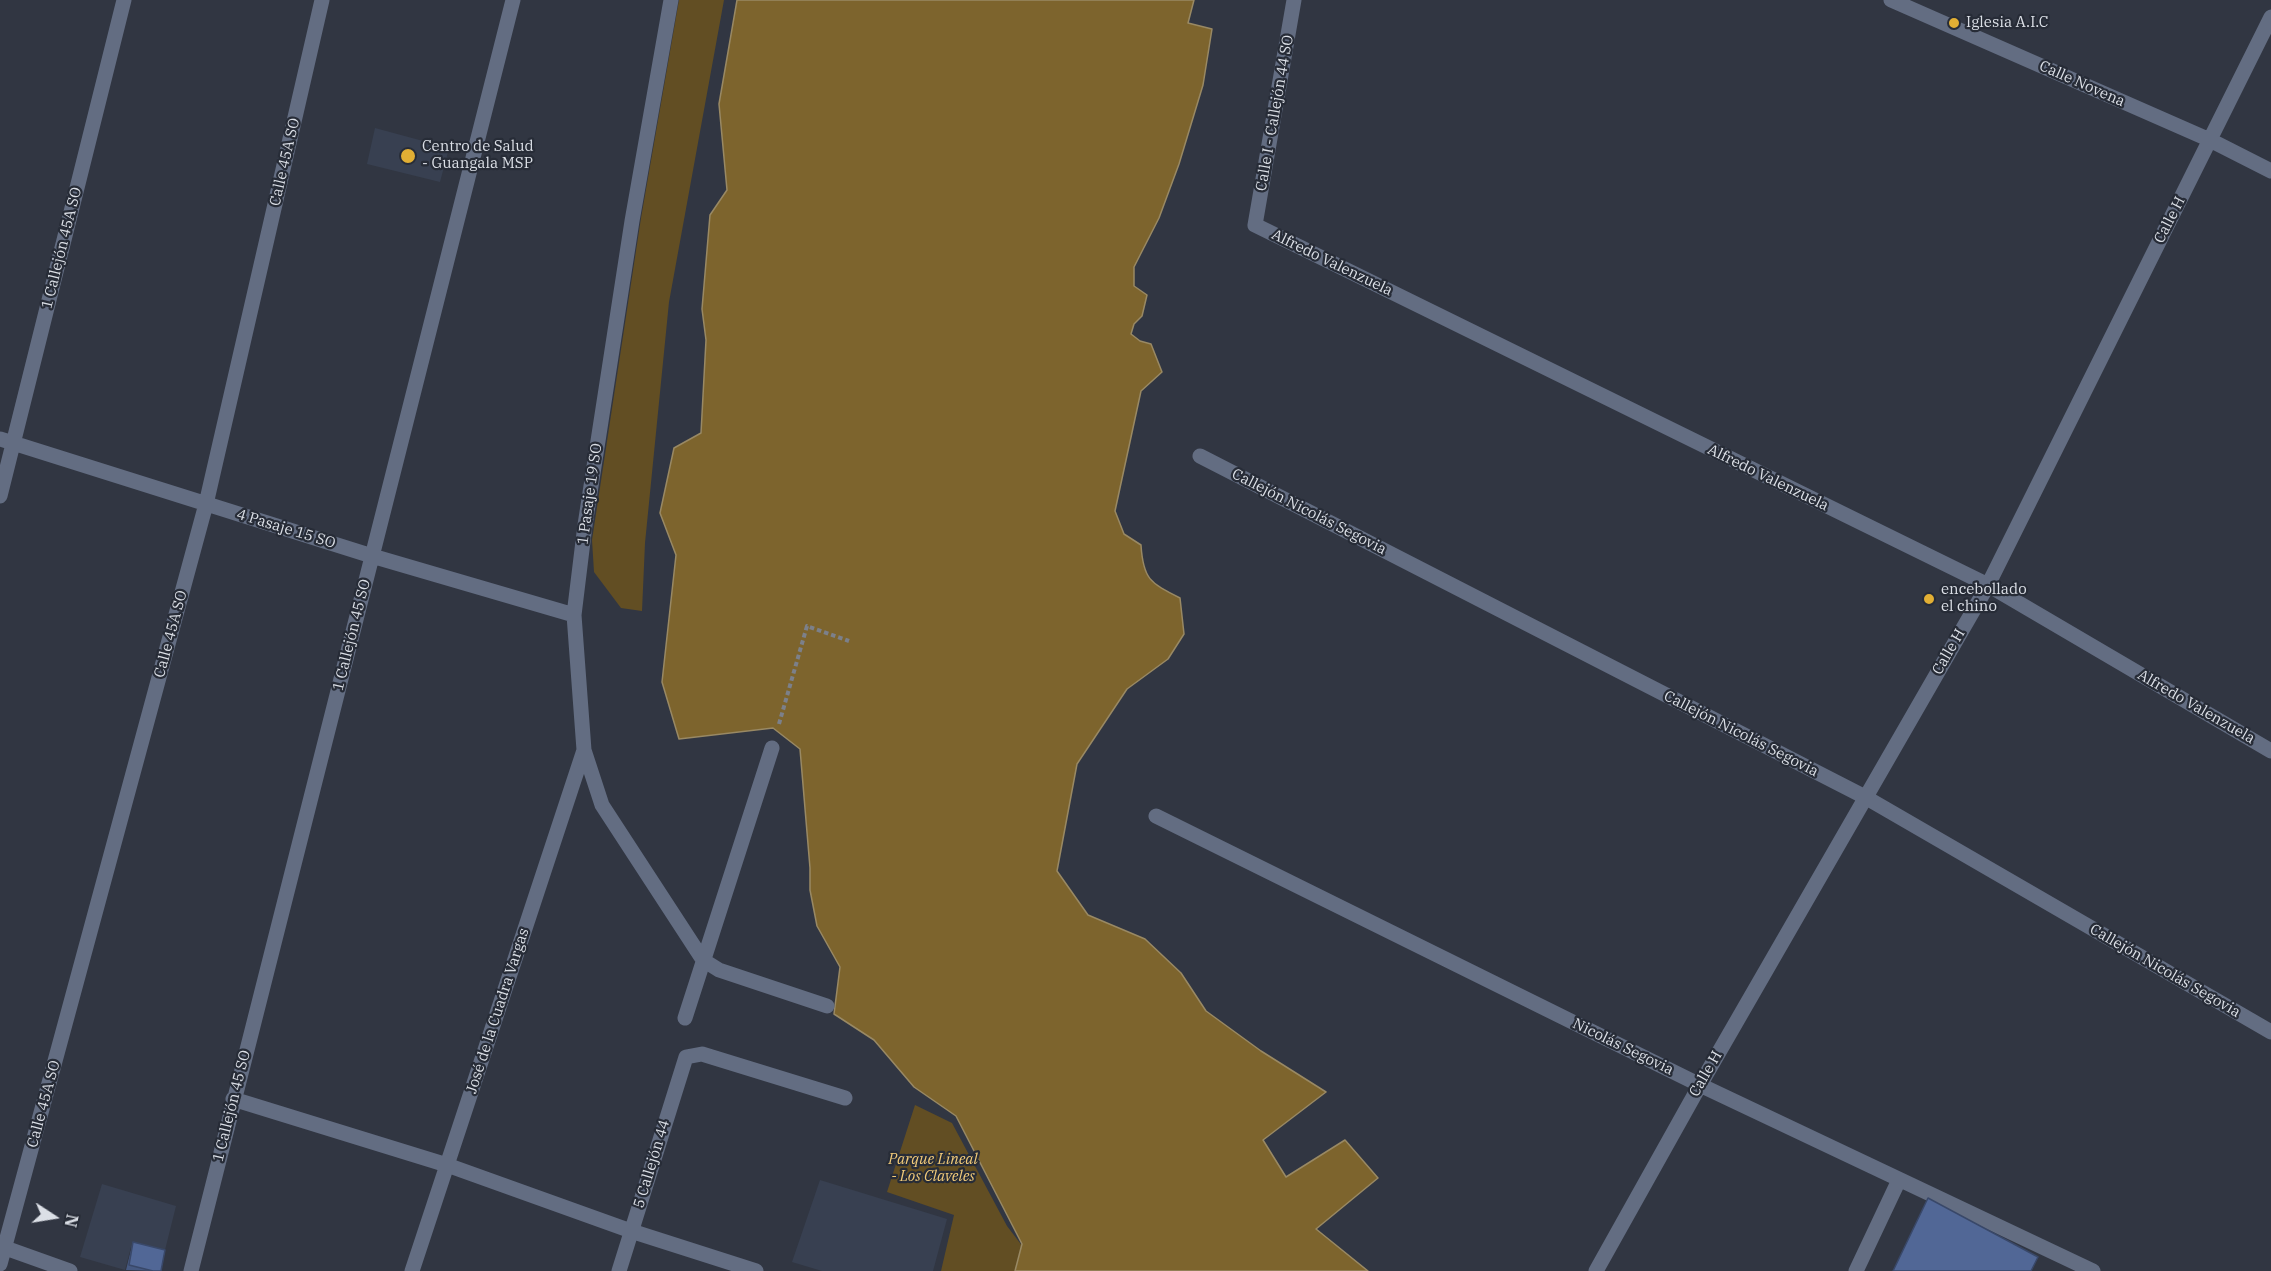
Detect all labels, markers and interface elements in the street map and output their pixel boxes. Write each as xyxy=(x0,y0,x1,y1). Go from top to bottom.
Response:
place label: Iglesia A.I.C xyxy=(1966,14,2049,32)
marker: Iglesia A.I.C xyxy=(1947,16,1961,30)
street label: Calle I - Callejón 44 SO xyxy=(1252,34,1298,192)
street label: Calle Novena xyxy=(2036,57,2128,111)
street label: Calle 45A SO xyxy=(266,116,304,208)
place label: Centro de Salud - Guangala MSP xyxy=(422,138,534,173)
marker: Centro de Salud - Guangala MSP xyxy=(399,147,417,165)
street label: 1 Callejón 45A SO xyxy=(38,185,86,311)
street label: Calle H xyxy=(2151,194,2189,246)
street label: Alfredo Valenzuela xyxy=(1268,226,1396,300)
street label: Alfredo Valenzuela xyxy=(1704,441,1832,515)
street label: 1 Pasaje 19 SO xyxy=(574,442,606,546)
street label: Callejón Nicolás Segovia xyxy=(1229,465,1389,559)
street label: 4 Pasaje 15 SO xyxy=(234,505,338,553)
street label: 1 Callejón 45 SO xyxy=(329,577,375,693)
place label: encebollado el chino xyxy=(1941,581,2027,616)
street label: Calle 45A SO xyxy=(151,588,191,680)
marker: encebollado el chino xyxy=(1922,592,1936,606)
street label: Calle H xyxy=(1929,626,1969,678)
street label: Alfredo Valenzuela xyxy=(2134,666,2258,748)
street label: Callejón Nicolás Segovia xyxy=(1661,687,1821,781)
street label: Callejón Nicolás Segovia xyxy=(2086,920,2244,1022)
street label: José de la Cuadra Vargas xyxy=(463,926,533,1096)
street label: Nicolás Segovia xyxy=(1570,1015,1676,1079)
street label: 1 Callejón 45 SO xyxy=(209,1048,255,1164)
street label: Calle H xyxy=(1686,1048,1726,1100)
street label: Calle 45A SO xyxy=(24,1058,64,1150)
street label: 5 Callejón 44 xyxy=(630,1118,674,1210)
park label: Parque Lineal - Los Claveles xyxy=(888,1151,978,1186)
north arrow xyxy=(24,1187,84,1247)
text: N xyxy=(61,1212,83,1229)

